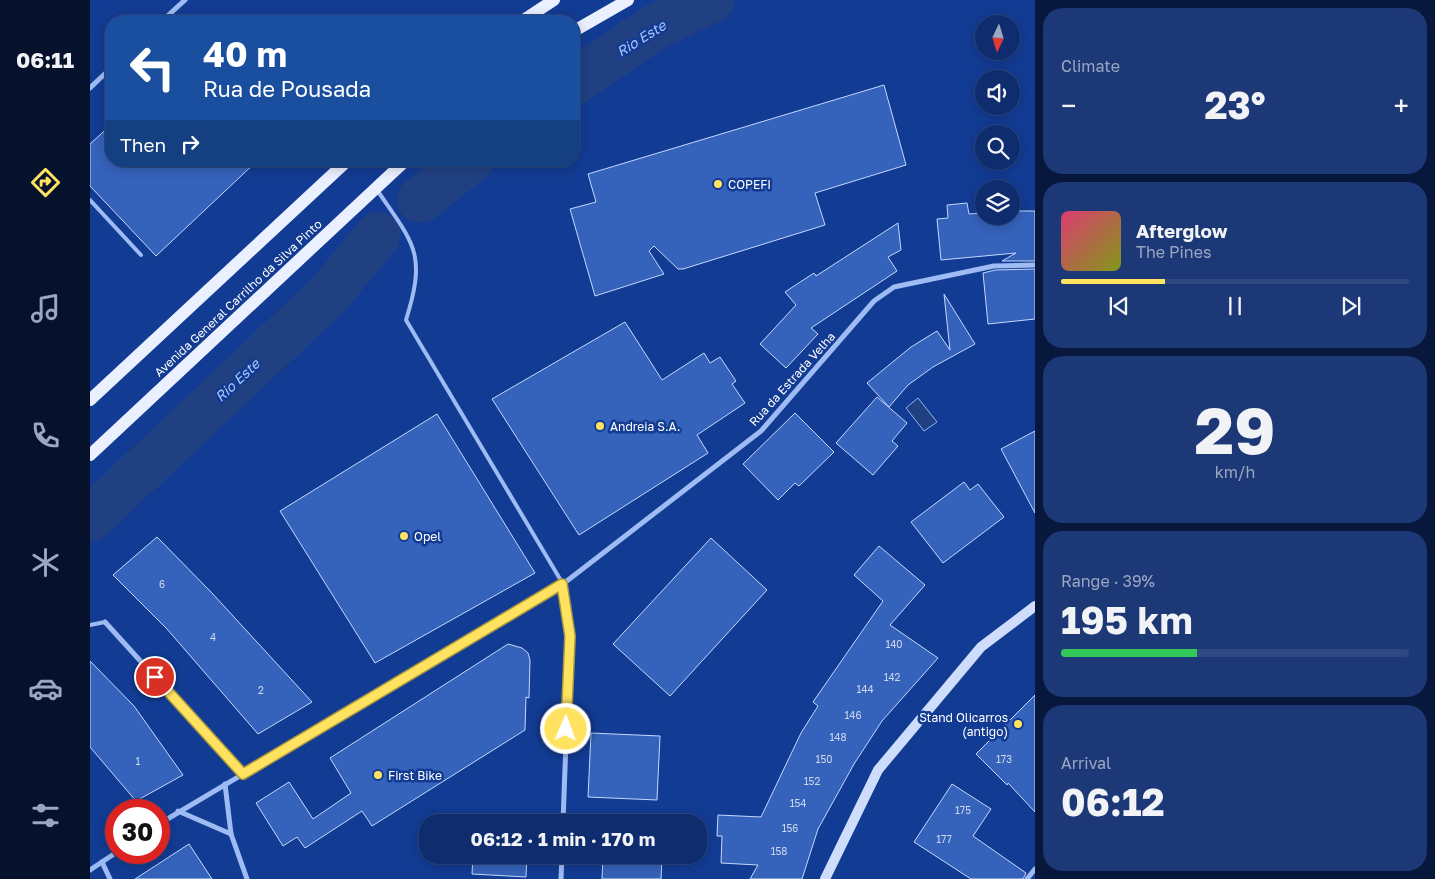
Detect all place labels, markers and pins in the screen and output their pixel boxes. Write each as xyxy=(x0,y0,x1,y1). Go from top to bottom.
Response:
place label: COPEFI xyxy=(728,177,771,192)
marker: COPEFI xyxy=(712,178,724,190)
place label: Andreia S.A. xyxy=(610,419,680,434)
marker: Andreia S.A. xyxy=(594,420,606,432)
place label: Opel xyxy=(414,529,441,544)
marker: Opel xyxy=(398,530,410,542)
pin xyxy=(134,656,176,698)
place label: Stand Olicarros (antigo) xyxy=(919,710,1008,739)
marker: Stand Olicarros (antigo) xyxy=(1012,718,1024,730)
place label: First Bike xyxy=(388,768,442,783)
marker: First Bike xyxy=(372,769,384,781)

